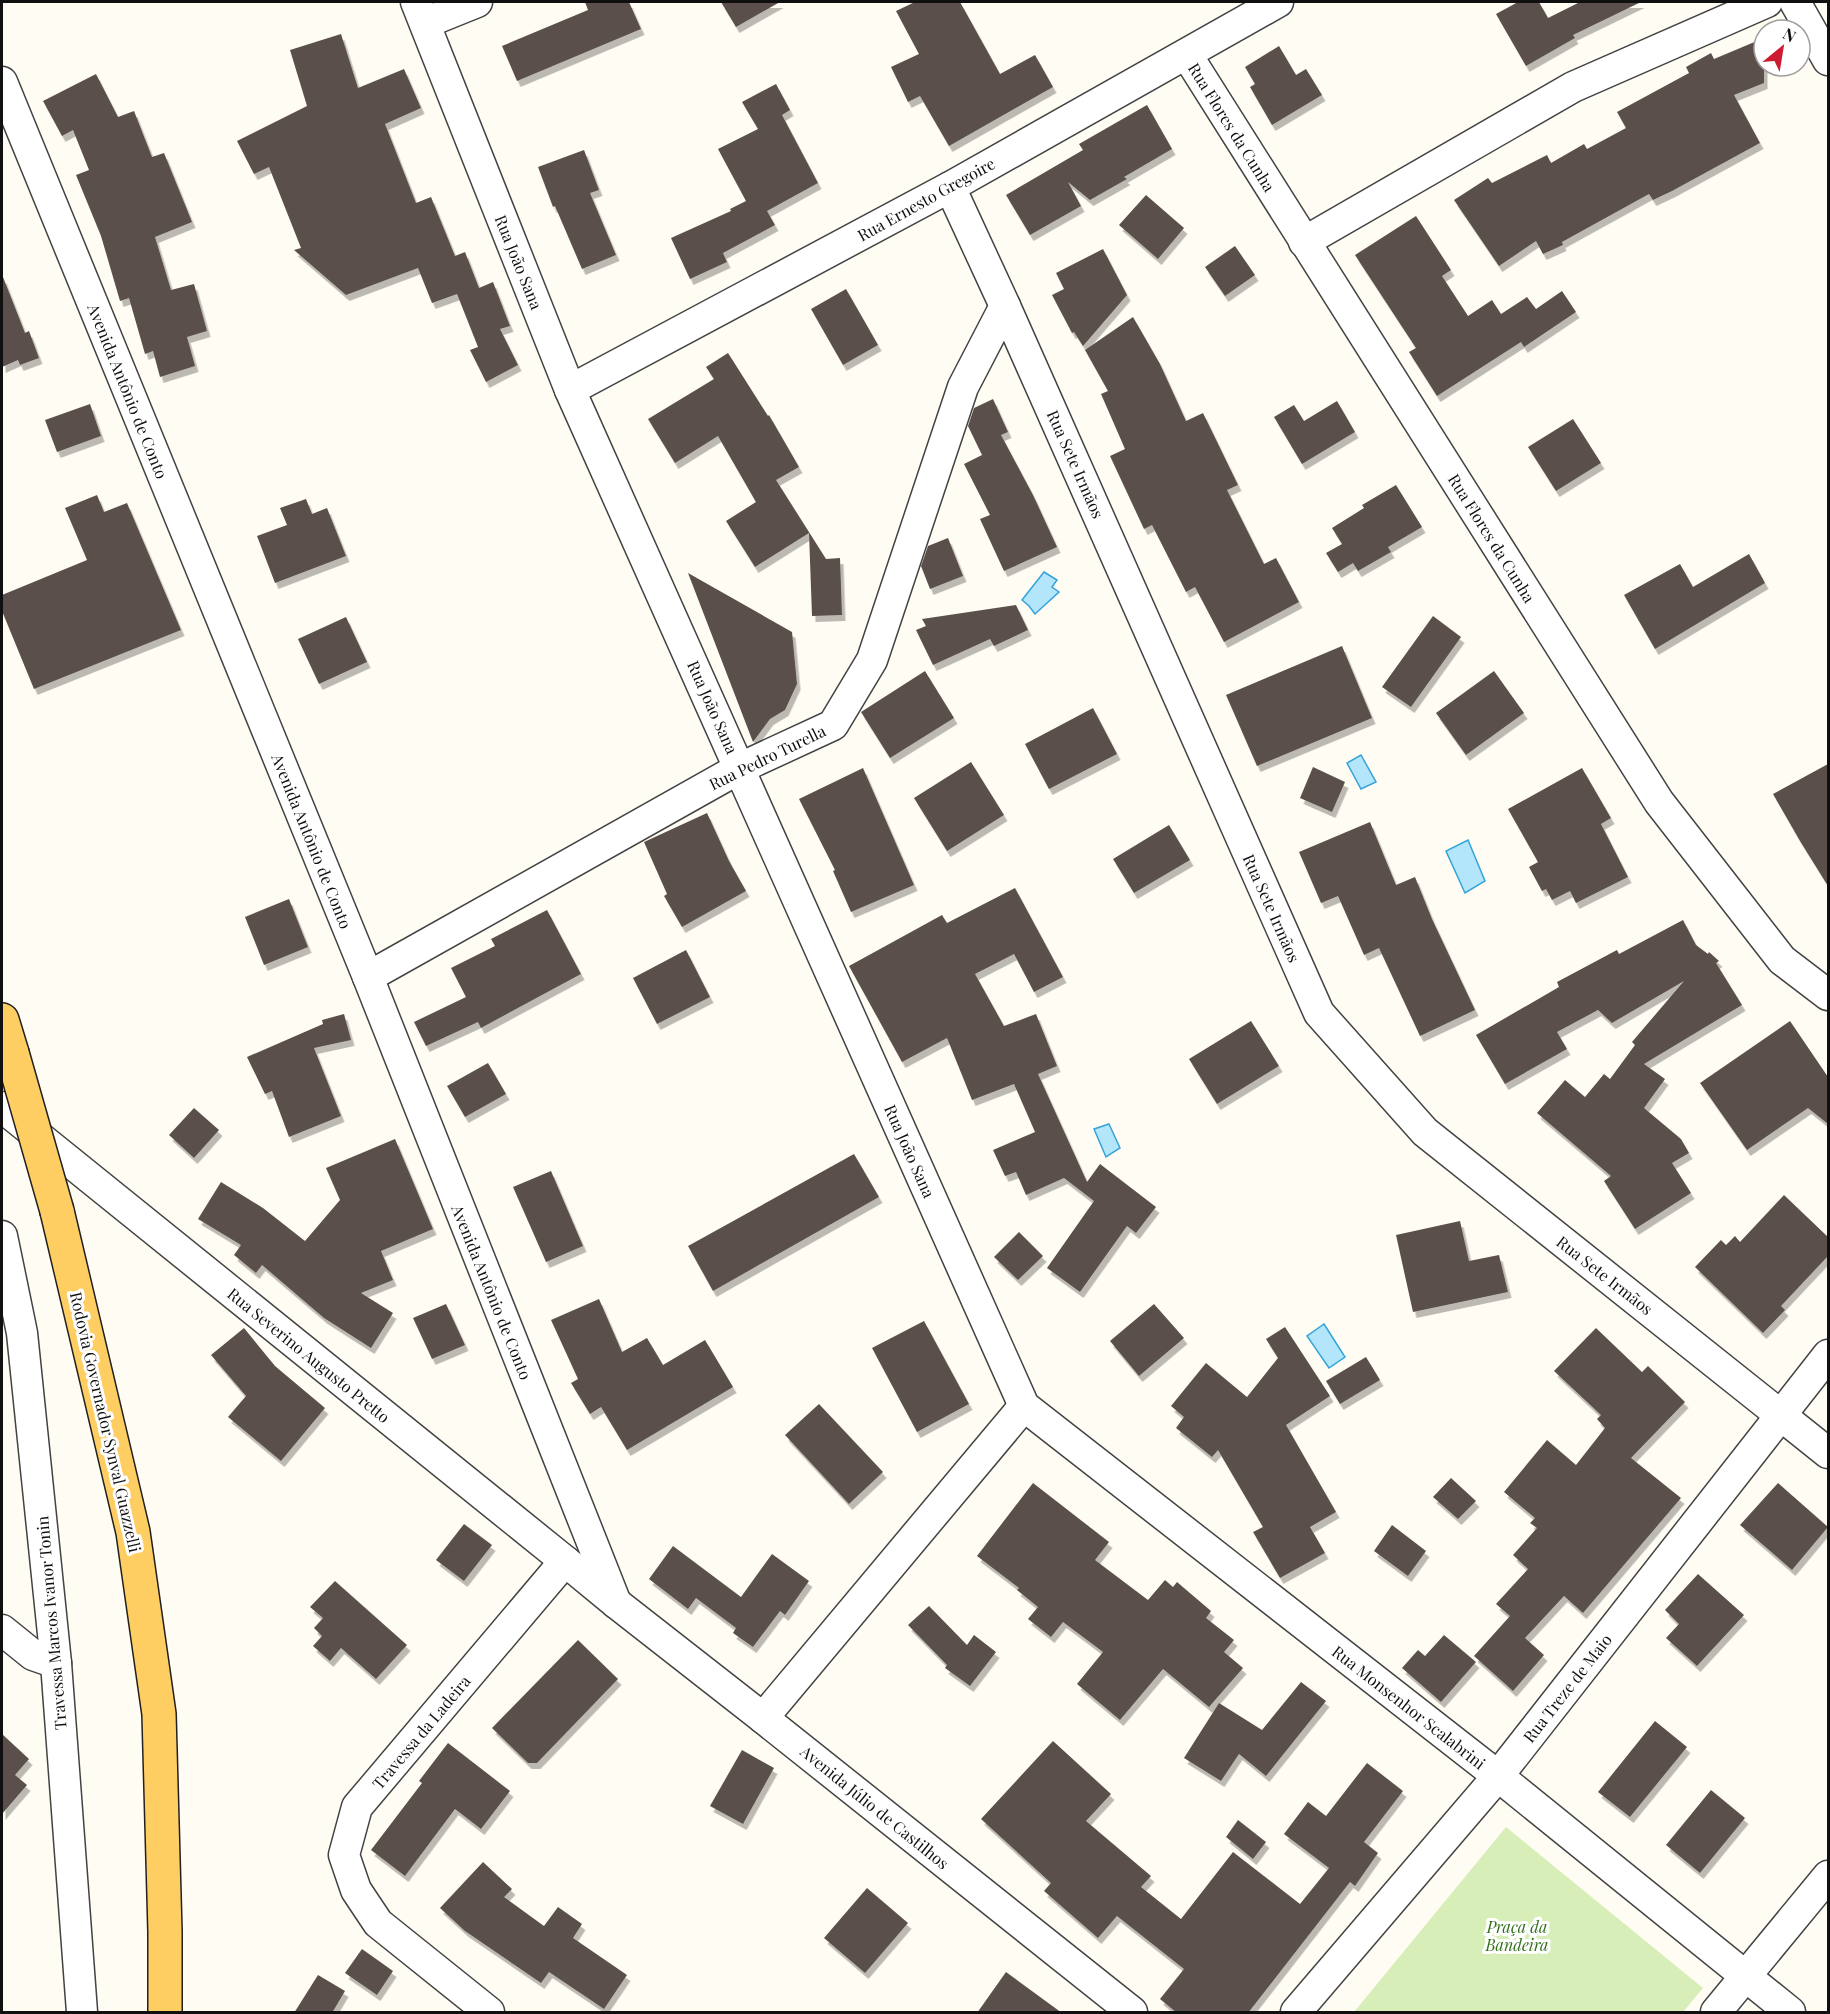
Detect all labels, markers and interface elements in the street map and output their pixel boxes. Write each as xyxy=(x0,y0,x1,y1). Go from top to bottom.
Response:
north arrow xyxy=(1752,18,1812,78)
text: N xyxy=(1779,23,1800,47)
street label: Rua Flores da Cunha xyxy=(1184,59,1280,195)
street label: Rua Ernesto Gregoire xyxy=(853,152,999,246)
street label: Rua João Sana xyxy=(491,212,547,312)
street label: Avenida Antônio de Conto xyxy=(83,300,173,482)
street label: Rua Sete Irmãos xyxy=(1043,406,1109,522)
street label: Rua Flores da Cunha xyxy=(1444,470,1540,606)
street label: Rua João Sana xyxy=(683,657,743,757)
street label: Rua Pedro Turella xyxy=(705,720,829,794)
street label: Avenida Antônio de Conto xyxy=(267,750,357,932)
street label: Rua Sete Irmãos xyxy=(1239,850,1305,966)
street label: Rua João Sana xyxy=(880,1101,940,1201)
street label: Avenida Antônio de Conto xyxy=(447,1201,537,1383)
street label: Rua Sete Irmãos xyxy=(1553,1231,1657,1319)
street label: Rua Severino Augusto Pretto xyxy=(223,1283,395,1427)
street label: Rodovia Governador Synval Guazzelli xyxy=(66,1290,146,1555)
street label: Travessa Marcos Ivanor Tonin xyxy=(31,1515,71,1731)
street label: Rua Treze de Maio xyxy=(1518,1629,1616,1747)
street label: Rua Monsenhor Scalabrini xyxy=(1328,1641,1490,1774)
street label: Travessa da Ladeira xyxy=(367,1671,475,1793)
street label: Avenida Júlio de Castilhos xyxy=(796,1740,954,1873)
park label: Praça da Bandeira xyxy=(1485,1916,1549,1955)

